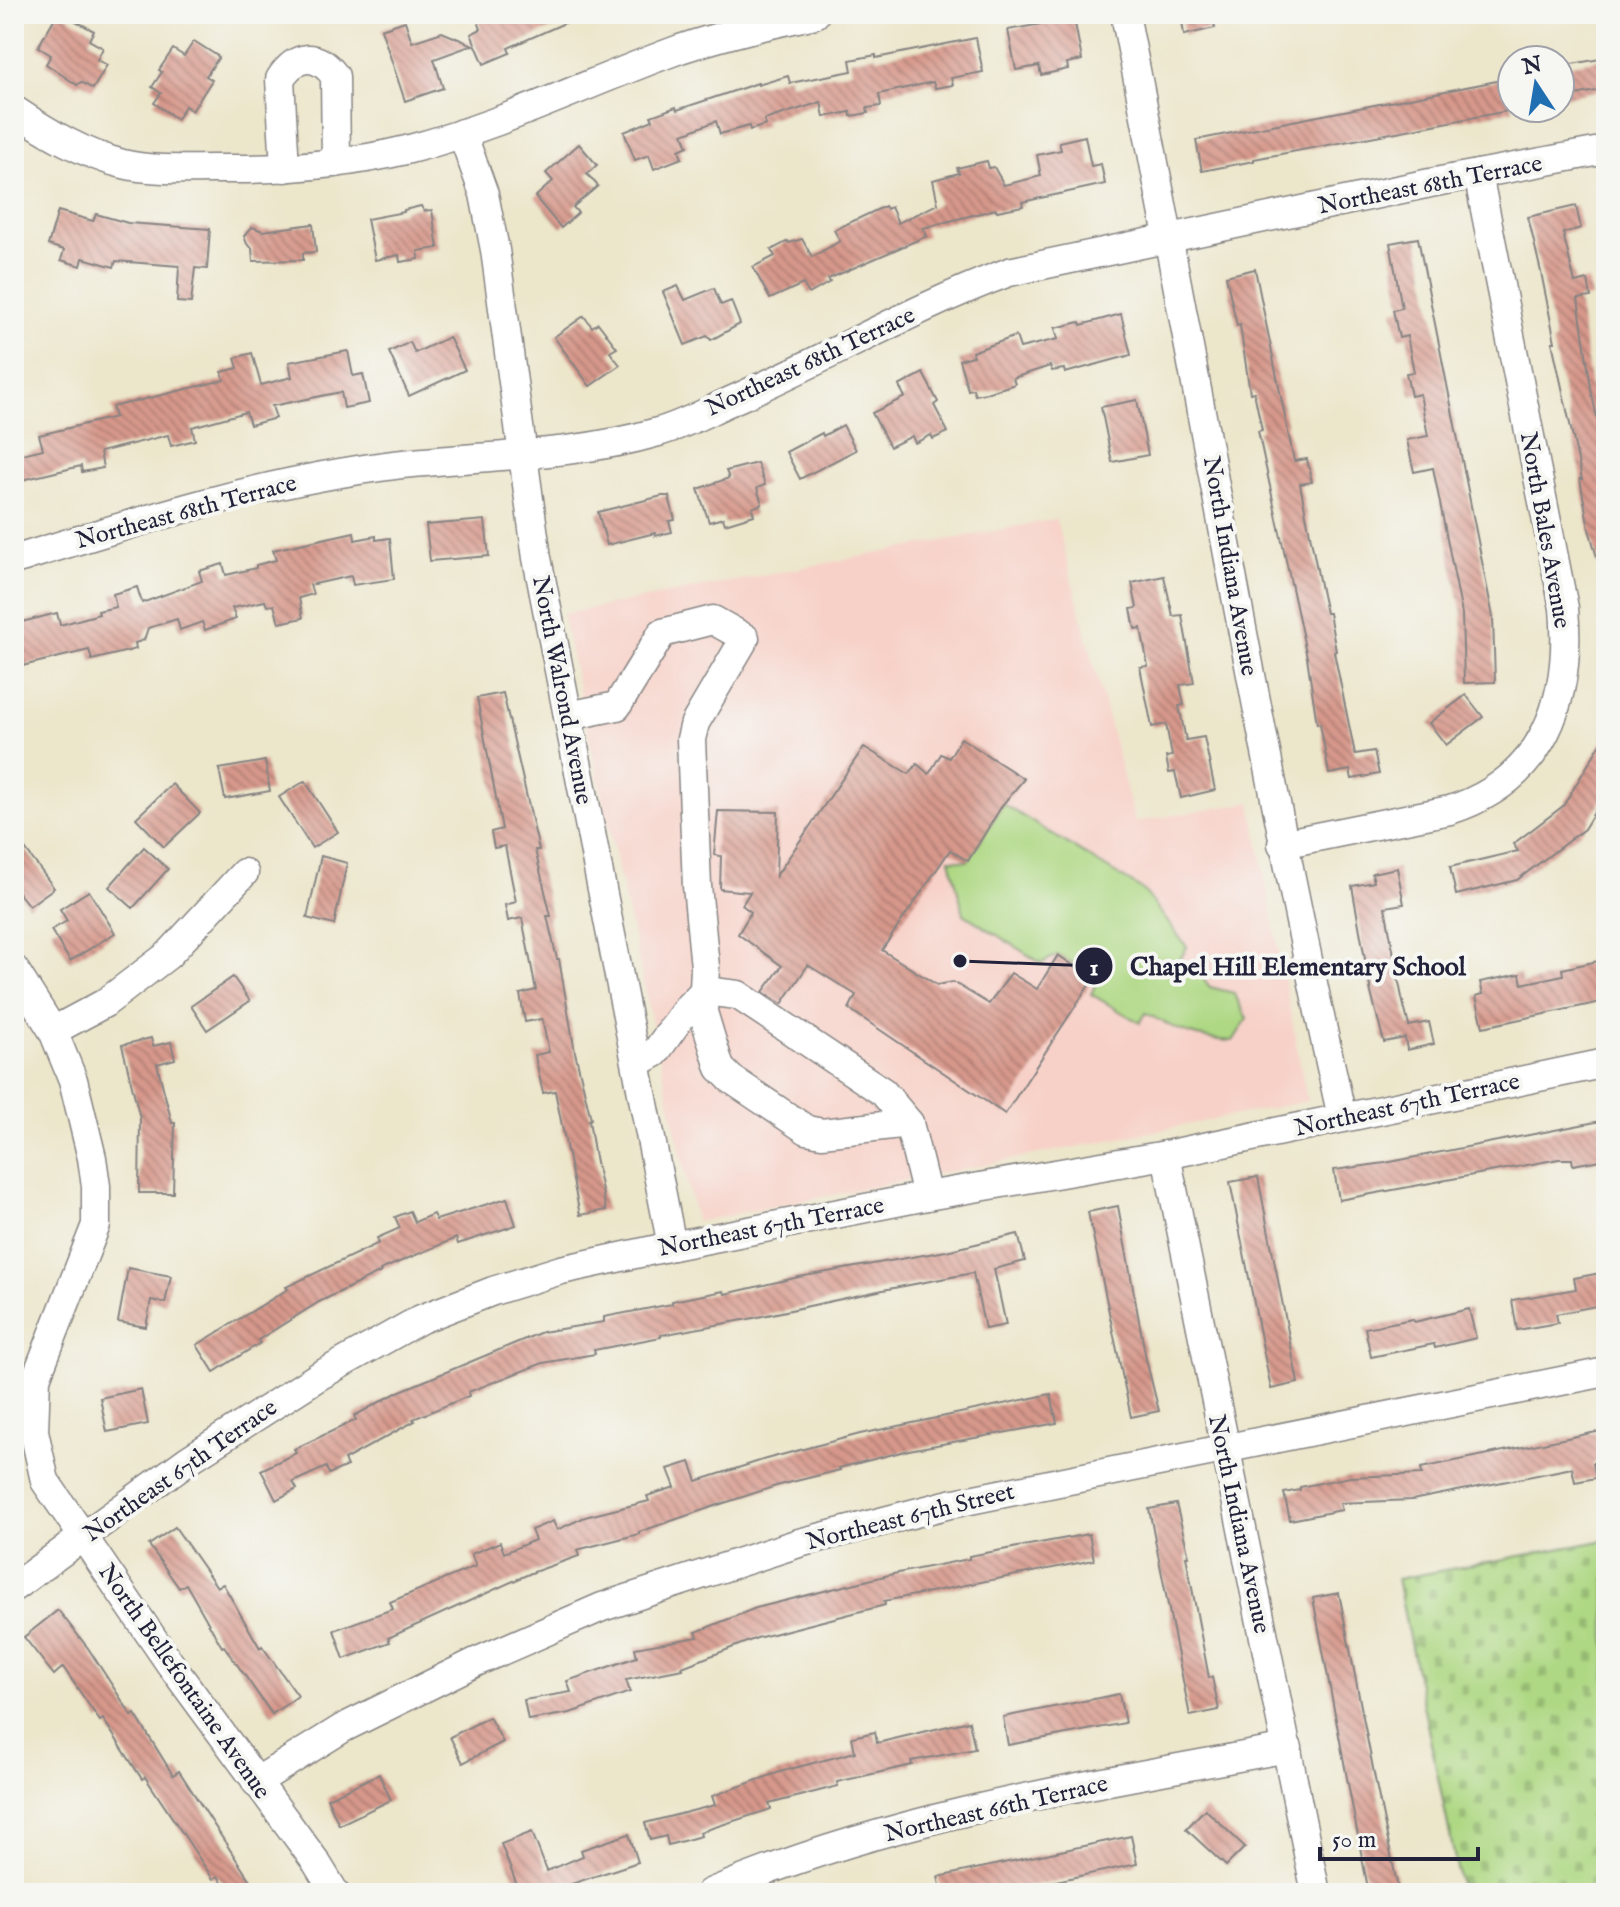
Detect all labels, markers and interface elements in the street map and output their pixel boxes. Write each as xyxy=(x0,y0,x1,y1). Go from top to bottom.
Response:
north arrow xyxy=(1496,44,1576,124)
text: N xyxy=(1519,51,1544,82)
street label: Northeast 68th Terrace xyxy=(1316,149,1545,222)
street label: Northeast 68th Terrace xyxy=(701,300,920,424)
street label: North Bales Avenue xyxy=(1512,430,1577,631)
street label: North Indiana Avenue xyxy=(1195,454,1264,678)
street label: Northeast 68th Terrace xyxy=(72,468,300,557)
street label: North Walrond Avenue xyxy=(524,573,599,807)
callout: Chapel Hill Elementary School xyxy=(1074,941,1482,991)
text: Chapel Hill Elementary School xyxy=(1130,951,1467,984)
text: 1 xyxy=(1090,953,1099,984)
street label: Northeast 67th Terrace xyxy=(1292,1066,1523,1144)
street label: Northeast 67th Terrace xyxy=(656,1190,887,1265)
street label: Northeast 67th Terrace xyxy=(78,1393,284,1550)
street label: North Indiana Avenue xyxy=(1200,1412,1277,1636)
street label: Northeast 67th Street xyxy=(803,1477,1018,1558)
street label: North Bellefontaine Avenue xyxy=(91,1558,277,1806)
street label: Northeast 66th Terrace xyxy=(882,1769,1111,1850)
scale bar xyxy=(1320,1811,1478,1861)
text: 50 m xyxy=(1332,1825,1376,1856)

